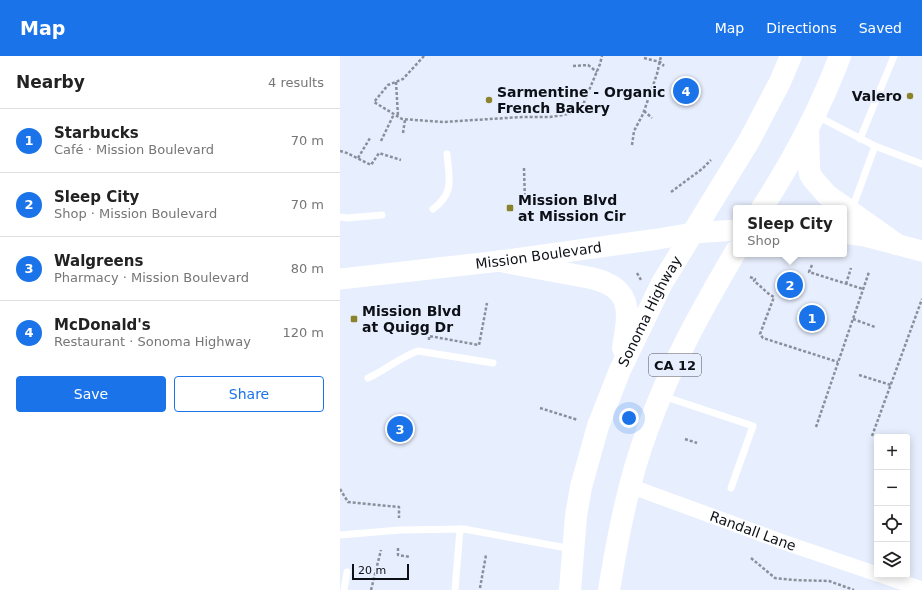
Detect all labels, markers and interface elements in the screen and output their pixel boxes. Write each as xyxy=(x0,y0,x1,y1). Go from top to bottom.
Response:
text: Map xyxy=(20,17,65,39)
text: Map xyxy=(715,20,744,36)
text: Directions xyxy=(766,20,837,36)
text: Saved xyxy=(859,20,902,36)
text: Nearby xyxy=(16,72,85,92)
text: 4 results xyxy=(268,75,324,90)
pin: 4 xyxy=(673,76,699,106)
place label: Sarmentine - Organic French Bakery xyxy=(497,84,665,116)
place label: Valero xyxy=(852,88,902,104)
marker: Valero xyxy=(905,91,915,101)
marker: Sarmentine - Organic French Bakery xyxy=(484,95,494,105)
text: Starbucks xyxy=(54,124,139,142)
text: 1 xyxy=(24,133,34,148)
text: 70 m xyxy=(291,133,324,148)
text: Café · Mission Boulevard xyxy=(54,142,214,157)
text: Sleep City xyxy=(54,188,139,206)
place label: Mission Blvd at Mission Cir xyxy=(518,192,626,224)
text: 2 xyxy=(24,197,34,212)
text: 70 m xyxy=(291,197,324,212)
marker: Mission Blvd at Mission Cir xyxy=(505,203,515,213)
popup xyxy=(733,205,847,257)
text: Shop · Mission Boulevard xyxy=(54,206,217,221)
text: Sleep City xyxy=(747,215,833,233)
text: Shop xyxy=(747,233,780,248)
street label: Mission Boulevard xyxy=(475,239,603,272)
text: Walgreens xyxy=(54,252,143,270)
street label: Sonoma Highway xyxy=(615,253,685,369)
text: 3 xyxy=(24,261,34,276)
text: 80 m xyxy=(291,261,324,276)
text: Pharmacy · Mission Boulevard xyxy=(54,270,249,285)
pin: 2 xyxy=(777,270,803,300)
place label: Mission Blvd at Quigg Dr xyxy=(362,303,461,335)
pin: 1 xyxy=(799,303,825,333)
marker: Mission Blvd at Quigg Dr xyxy=(349,314,359,324)
text: McDonald's xyxy=(54,316,151,334)
text: 4 xyxy=(24,325,34,340)
text: 120 m xyxy=(282,325,324,340)
text: Restaurant · Sonoma Highway xyxy=(54,334,251,349)
road number: CA 12 xyxy=(649,354,701,376)
button: Save xyxy=(16,376,166,412)
button: Share xyxy=(174,376,324,412)
your location xyxy=(619,408,639,428)
pin: 3 xyxy=(387,414,413,444)
map controls xyxy=(874,434,910,578)
button: + xyxy=(874,434,910,470)
button: − xyxy=(874,470,910,506)
button: locate xyxy=(874,506,910,542)
street label: Randall Lane xyxy=(708,508,798,554)
button: layers xyxy=(874,542,910,578)
scale bar xyxy=(352,562,409,581)
text: 20 m xyxy=(358,564,386,577)

